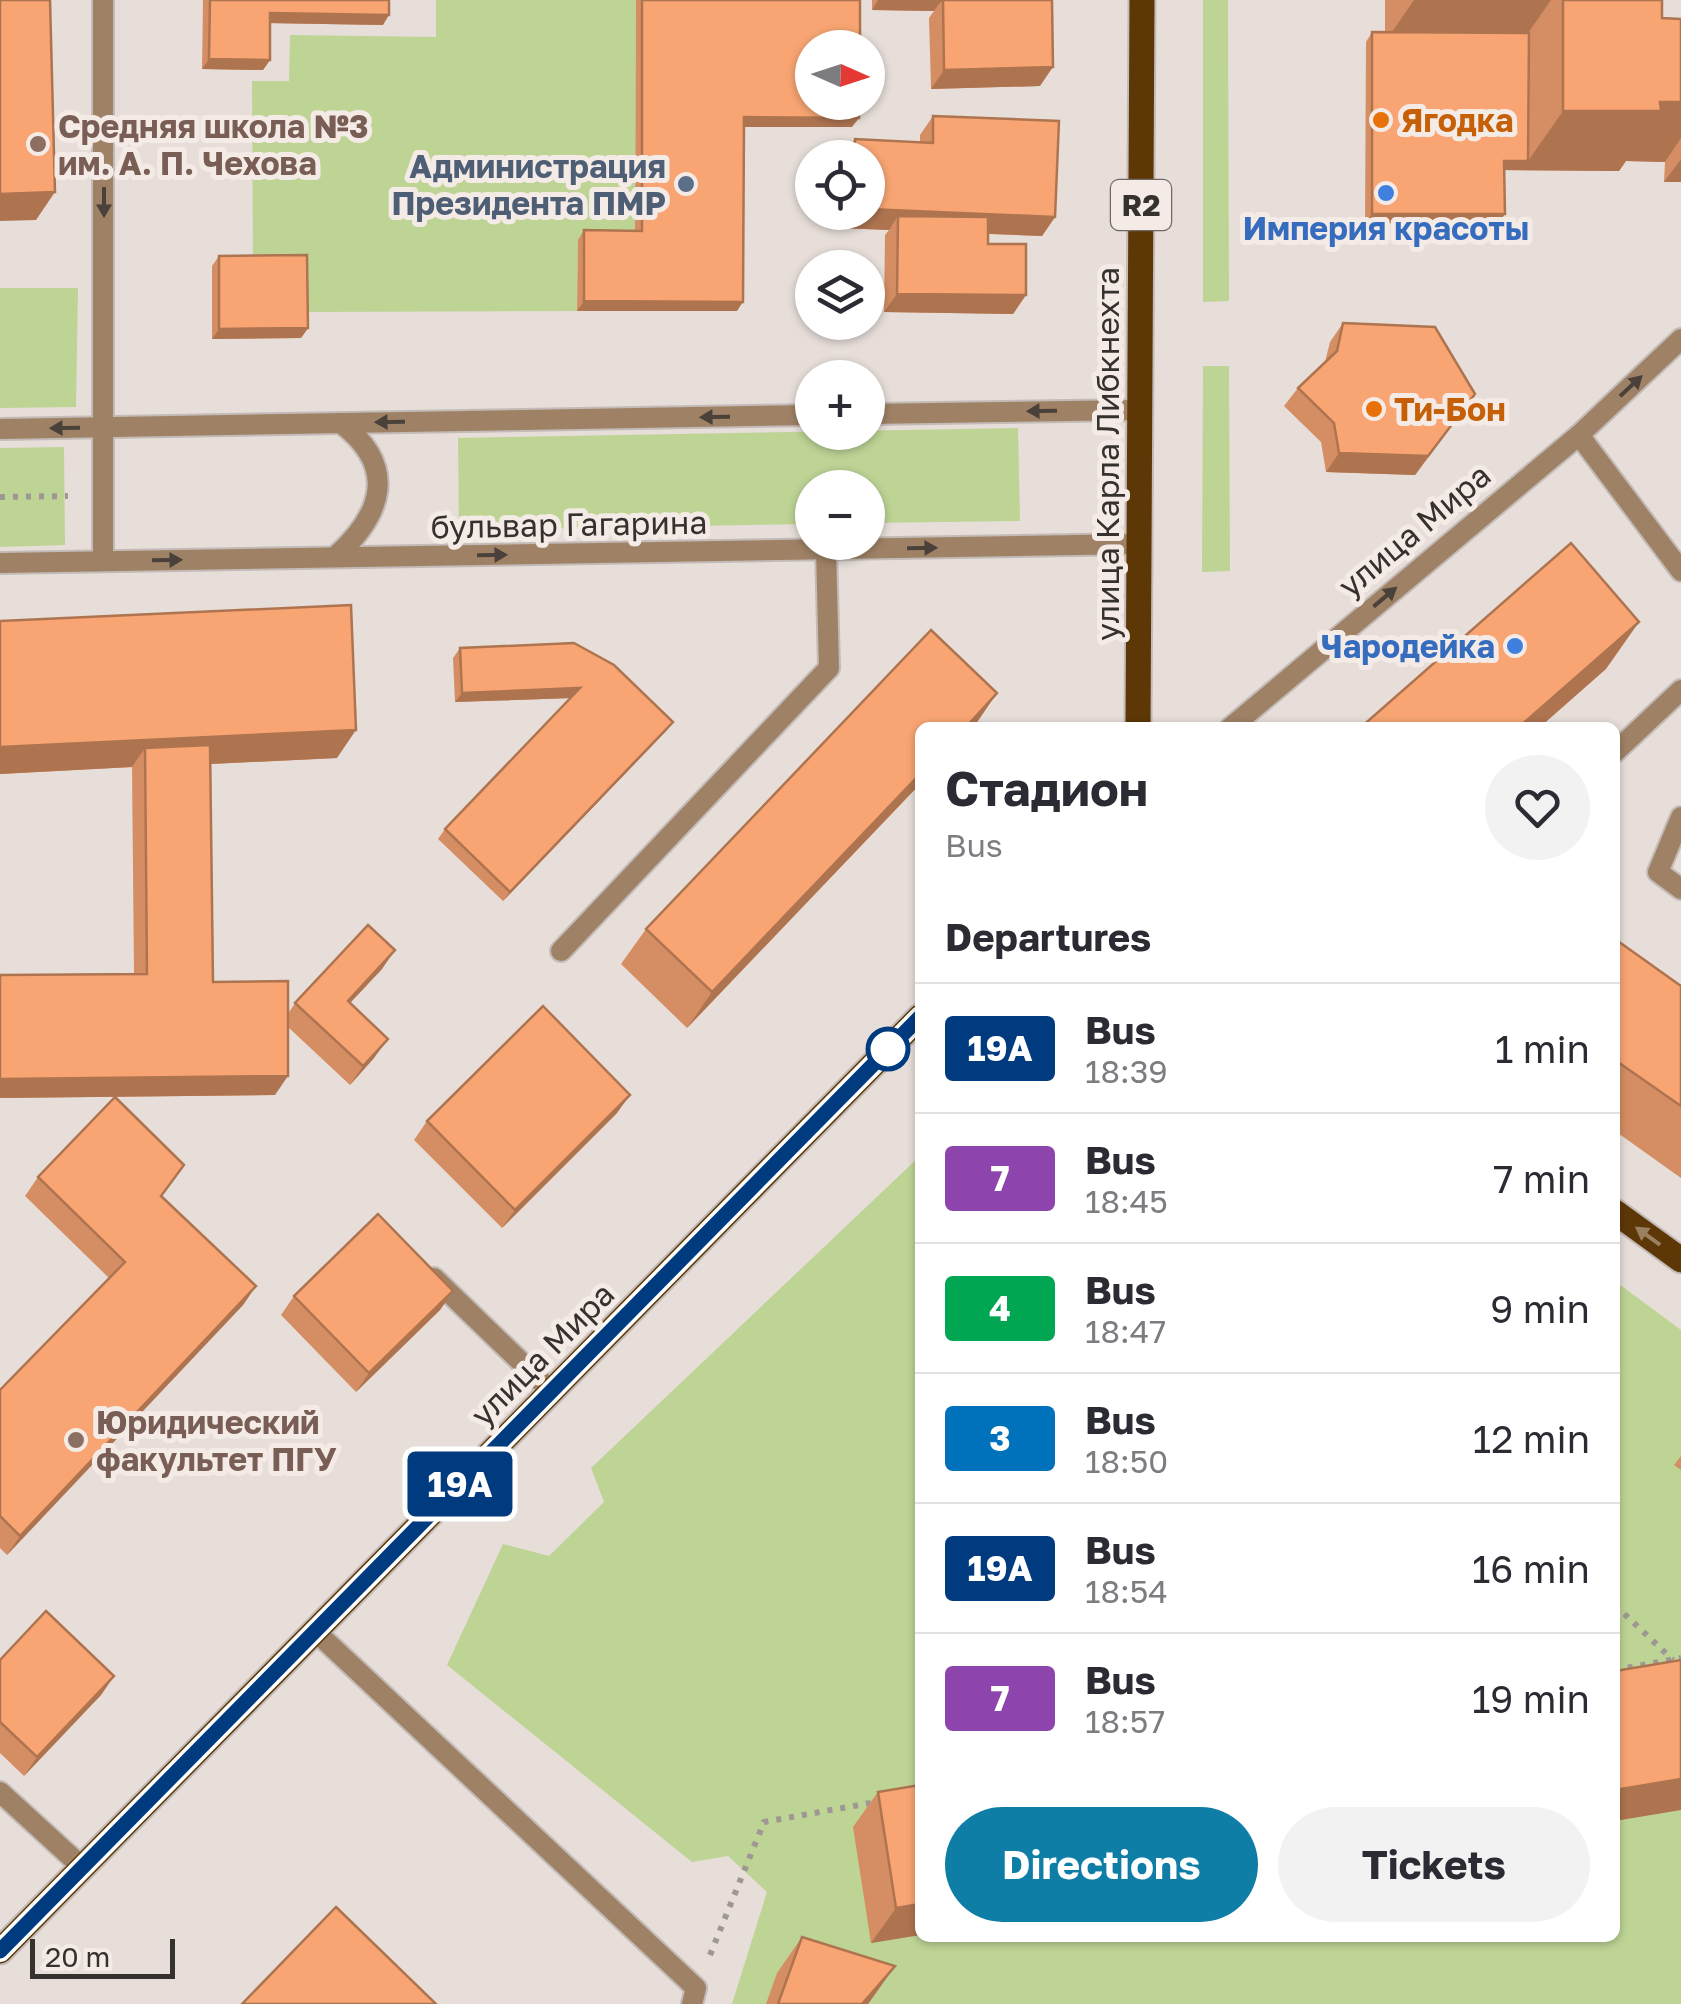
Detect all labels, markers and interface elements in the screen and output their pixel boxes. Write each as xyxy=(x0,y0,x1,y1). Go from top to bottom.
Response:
north arrow xyxy=(795,30,885,120)
map controls xyxy=(795,30,885,560)
place label: Ягодка xyxy=(1401,101,1514,139)
place label: Средняя школа №3 им. А. П. Чехова xyxy=(58,107,368,182)
marker: Ягодка xyxy=(1370,109,1392,131)
marker: Средняя школа №3 им. А. П. Чехова xyxy=(27,133,49,155)
button: locate xyxy=(795,140,885,230)
place label: Администрация Президента ПМР xyxy=(392,147,666,222)
marker: Администрация Президента ПМР xyxy=(675,173,697,195)
road number: R2 xyxy=(1111,180,1171,230)
marker: Империя красоты xyxy=(1375,182,1397,204)
one-way arrow xyxy=(96,187,112,219)
place label: Империя красоты xyxy=(1243,209,1529,247)
button: layers xyxy=(795,250,885,340)
street label: улица Карла Либкнехта xyxy=(1088,267,1126,641)
button: + xyxy=(795,360,885,450)
one-way arrow xyxy=(1618,375,1643,397)
place label: Ти-Бон xyxy=(1394,390,1506,428)
marker: Ти-Бон xyxy=(1363,398,1385,420)
one-way arrow xyxy=(1025,404,1057,420)
one-way arrow xyxy=(699,409,731,425)
one-way arrow xyxy=(374,415,406,431)
one-way arrow xyxy=(49,421,81,437)
street label: улица Мира xyxy=(1330,455,1498,605)
button: − xyxy=(795,470,885,560)
street label: бульвар Гагарина xyxy=(430,503,708,545)
one-way arrow xyxy=(907,539,939,555)
one-way arrow xyxy=(477,547,509,563)
one-way arrow xyxy=(152,552,184,568)
one-way arrow xyxy=(1372,587,1397,609)
place label: Чародейка xyxy=(1321,627,1495,665)
marker: Чародейка xyxy=(1504,635,1526,657)
button: heart xyxy=(1485,755,1590,860)
text: Стадион xyxy=(945,759,1148,817)
text: Bus xyxy=(945,826,1003,864)
text: Departures xyxy=(945,914,1151,959)
text: Bus xyxy=(1085,1007,1156,1052)
text: 1 min xyxy=(1495,1026,1590,1071)
text: 19А xyxy=(967,1027,1033,1069)
unlabelled marker xyxy=(867,1028,909,1070)
text: 18:39 xyxy=(1085,1052,1168,1090)
text: Bus xyxy=(1085,1137,1156,1182)
text: 7 min xyxy=(1493,1156,1590,1201)
text: 7 xyxy=(990,1157,1010,1199)
text: 18:45 xyxy=(1085,1182,1168,1220)
one-way arrow xyxy=(1635,1227,1661,1246)
text: Bus xyxy=(1085,1267,1156,1312)
street label: улица Мира xyxy=(463,1275,621,1433)
text: 9 min xyxy=(1490,1286,1590,1331)
text: 4 xyxy=(989,1287,1011,1329)
text: 18:47 xyxy=(1085,1312,1166,1350)
text: Bus xyxy=(1085,1397,1156,1442)
place label: Юридический факультет ПГУ xyxy=(96,1403,337,1478)
text: 12 min xyxy=(1473,1416,1590,1461)
text: 3 xyxy=(989,1417,1011,1459)
marker: Юридический факультет ПГУ xyxy=(65,1429,87,1451)
text: 18:50 xyxy=(1085,1442,1168,1480)
line badge: 19А xyxy=(402,1452,518,1516)
text: 19А xyxy=(427,1463,493,1505)
text: Bus xyxy=(1085,1527,1156,1572)
text: 16 min xyxy=(1472,1546,1590,1591)
text: 19А xyxy=(967,1547,1033,1589)
text: 18:54 xyxy=(1085,1572,1168,1610)
text: Bus xyxy=(1085,1657,1156,1702)
text: 19 min xyxy=(1472,1676,1590,1721)
text: 7 xyxy=(990,1677,1010,1719)
text: 18:57 xyxy=(1085,1702,1165,1740)
button: Directions xyxy=(945,1807,1258,1922)
button: Tickets xyxy=(1278,1807,1590,1922)
scale bar xyxy=(30,1934,175,1978)
text: 20 m xyxy=(45,1940,110,1973)

